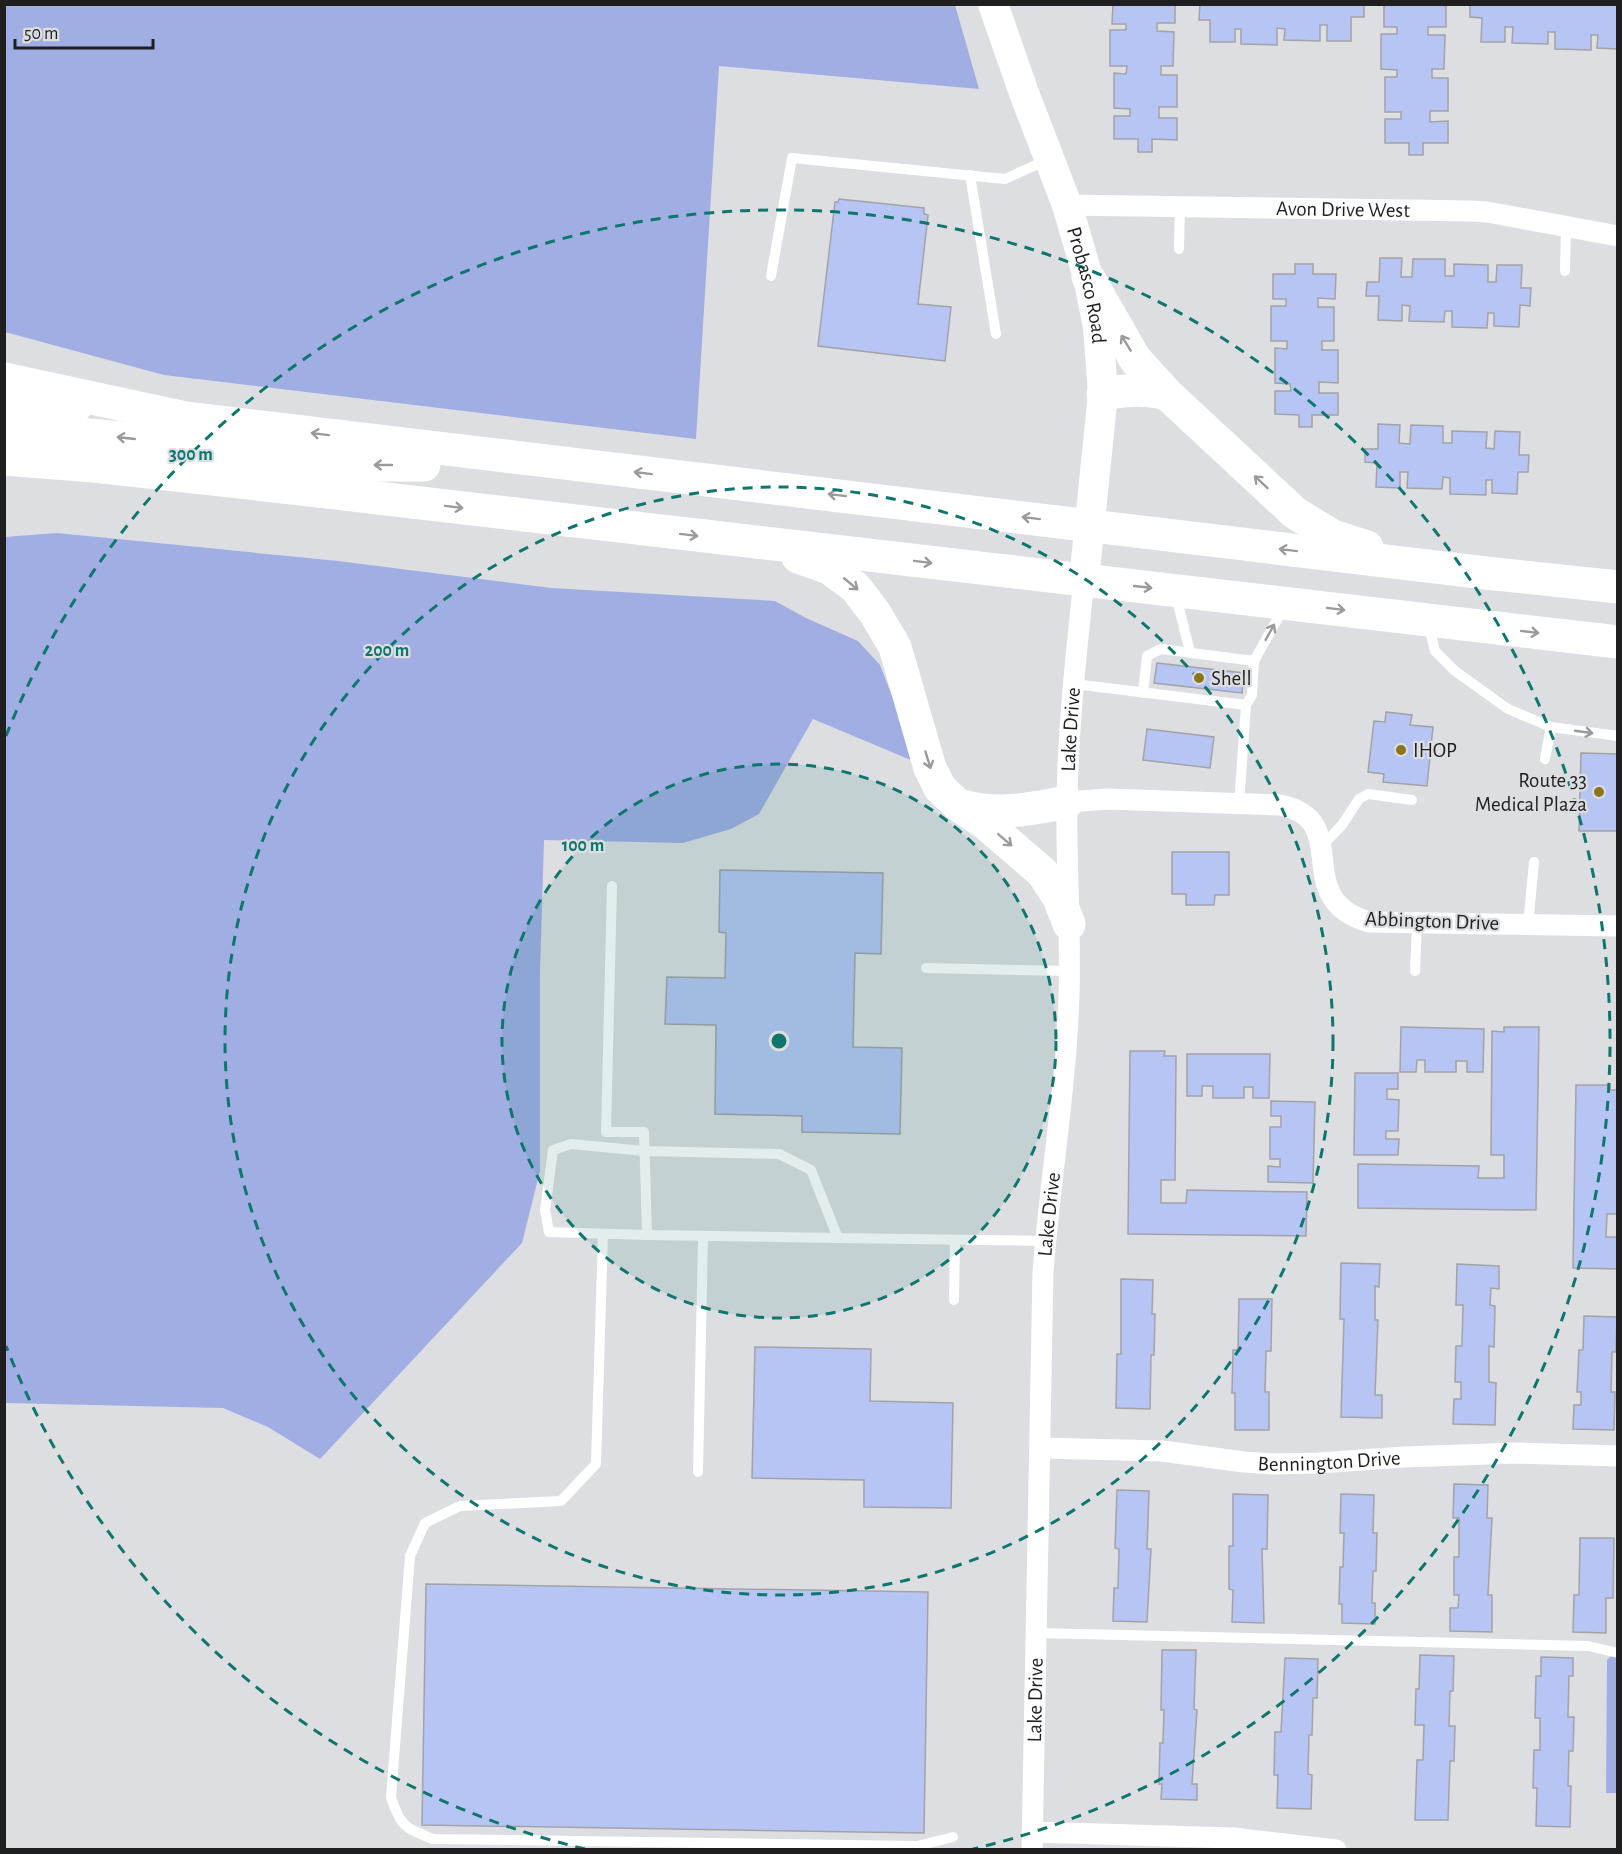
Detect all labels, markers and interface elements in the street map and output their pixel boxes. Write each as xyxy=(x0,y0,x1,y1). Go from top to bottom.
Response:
scale bar xyxy=(15,12,153,50)
text: 50 m xyxy=(24,25,58,43)
street label: Avon Drive West xyxy=(1276,198,1410,221)
street label: Probasco Road xyxy=(1063,224,1110,344)
one-way arrow xyxy=(1119,335,1131,352)
one-way arrow xyxy=(311,428,330,439)
one-way arrow xyxy=(117,432,137,443)
text: 300 m xyxy=(169,446,213,464)
one-way arrow xyxy=(373,459,393,471)
one-way arrow xyxy=(634,467,654,478)
one-way arrow xyxy=(1254,475,1269,489)
one-way arrow xyxy=(827,489,847,500)
one-way arrow xyxy=(444,502,464,513)
one-way arrow xyxy=(1021,512,1041,523)
one-way arrow xyxy=(679,530,699,541)
one-way arrow xyxy=(1279,544,1299,555)
one-way arrow xyxy=(912,557,932,568)
one-way arrow xyxy=(843,578,859,591)
one-way arrow xyxy=(1132,581,1152,592)
one-way arrow xyxy=(1326,604,1346,615)
one-way arrow xyxy=(1265,624,1277,641)
one-way arrow xyxy=(1519,626,1539,637)
text: 200 m xyxy=(365,642,409,660)
place label: Shell xyxy=(1211,668,1252,689)
marker: Shell xyxy=(1192,671,1206,685)
street label: Lake Drive xyxy=(1057,686,1084,772)
one-way arrow xyxy=(1574,726,1594,737)
place label: IHOP xyxy=(1413,740,1457,761)
marker: IHOP xyxy=(1394,743,1408,757)
one-way arrow xyxy=(923,750,934,769)
place label: Route 33 Medical Plaza xyxy=(1475,770,1587,815)
marker: Route 33 Medical Plaza xyxy=(1592,785,1606,799)
one-way arrow xyxy=(997,834,1013,847)
text: 100 m xyxy=(562,837,604,855)
street label: Abbington Drive xyxy=(1364,908,1500,934)
centre of rings xyxy=(769,1031,789,1051)
street label: Lake Drive xyxy=(1034,1171,1063,1257)
street label: Bennington Drive xyxy=(1257,1447,1401,1475)
street label: Lake Drive xyxy=(1024,1658,1046,1743)

